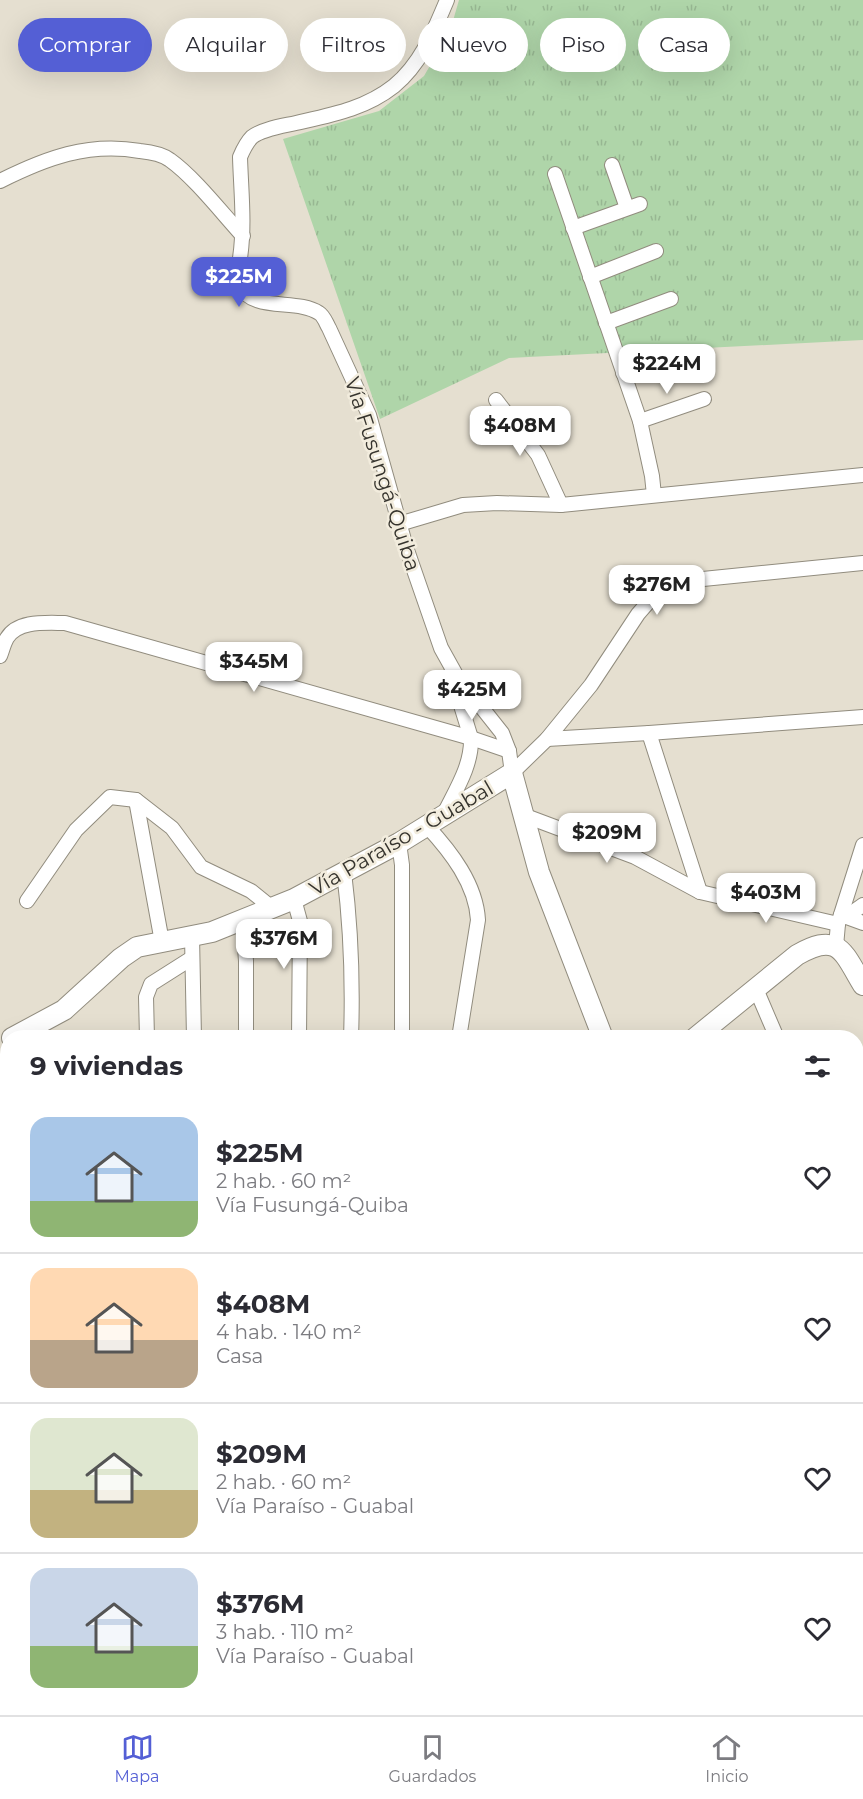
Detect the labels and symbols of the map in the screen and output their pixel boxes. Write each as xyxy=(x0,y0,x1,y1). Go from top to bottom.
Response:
pin: $225M xyxy=(197,257,281,308)
pin: $224M xyxy=(625,344,709,395)
street label: Vía Fusungá-Quiba xyxy=(340,374,426,574)
pin: $408M xyxy=(478,406,562,457)
pin: $276M xyxy=(615,565,699,616)
pin: $345M xyxy=(212,642,296,693)
pin: $425M xyxy=(430,670,514,721)
street label: Vía Paraíso - Guabal xyxy=(305,775,497,901)
pin: $209M xyxy=(565,813,649,864)
pin: $403M xyxy=(724,873,808,924)
pin: $376M xyxy=(242,919,326,970)

